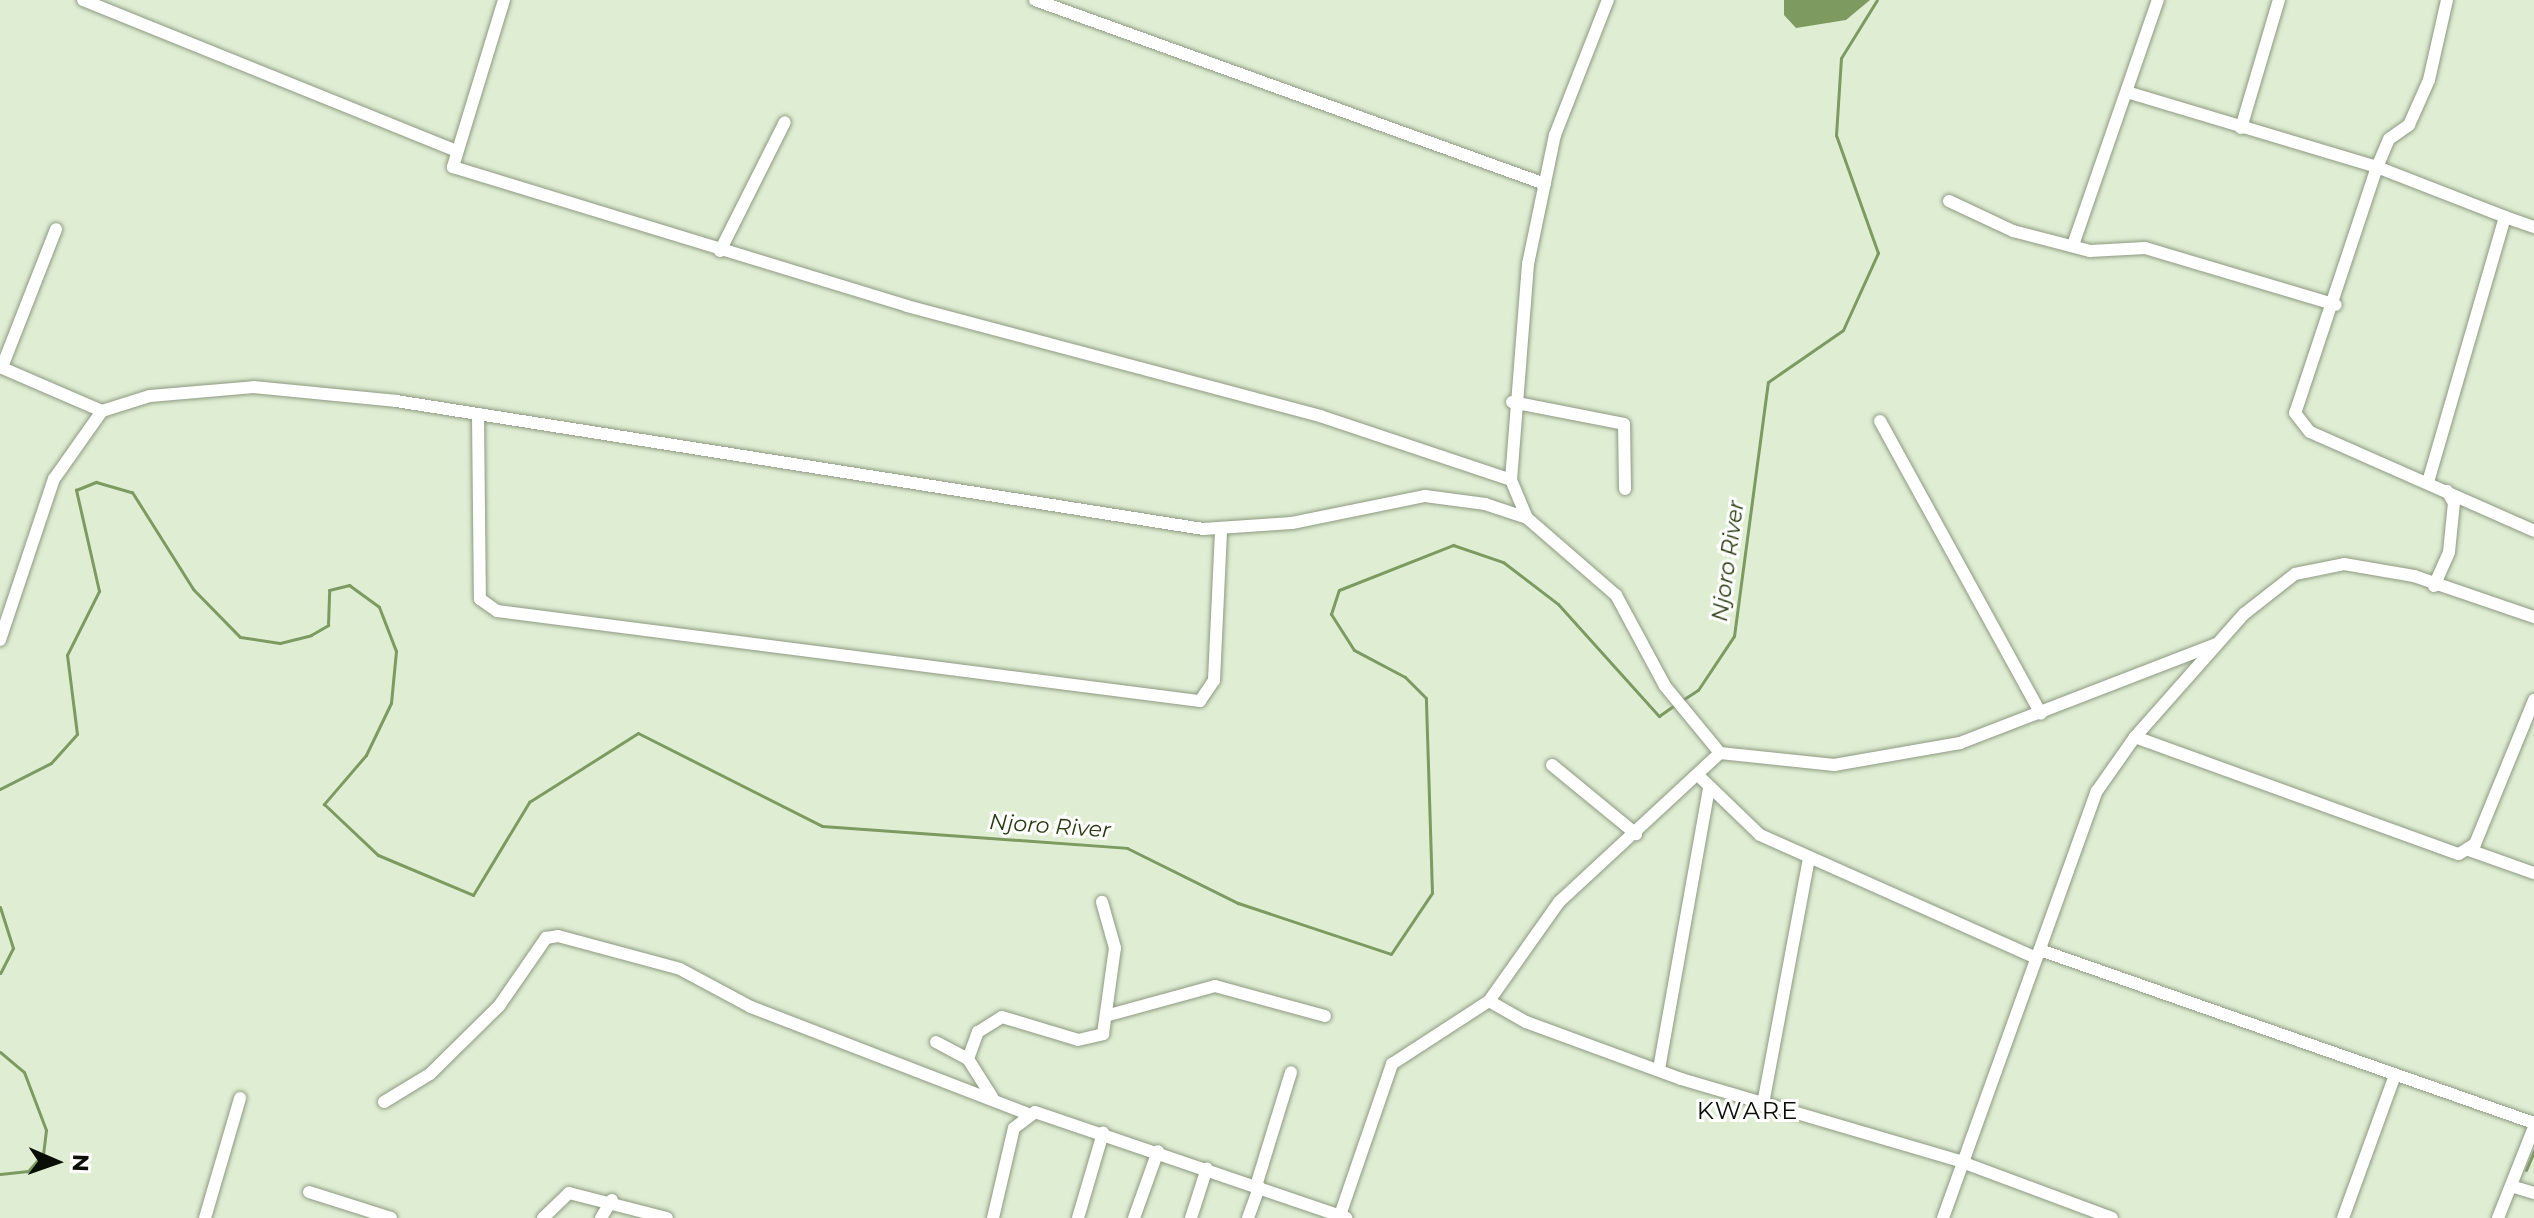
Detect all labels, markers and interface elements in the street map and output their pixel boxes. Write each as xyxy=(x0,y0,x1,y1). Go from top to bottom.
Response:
water label: Njoro River xyxy=(1706,499,1750,623)
water label: Njoro River xyxy=(988,809,1112,843)
district label: KWARE xyxy=(1697,1097,1799,1125)
north arrow xyxy=(16,1122,96,1202)
text: N xyxy=(67,1153,94,1172)

